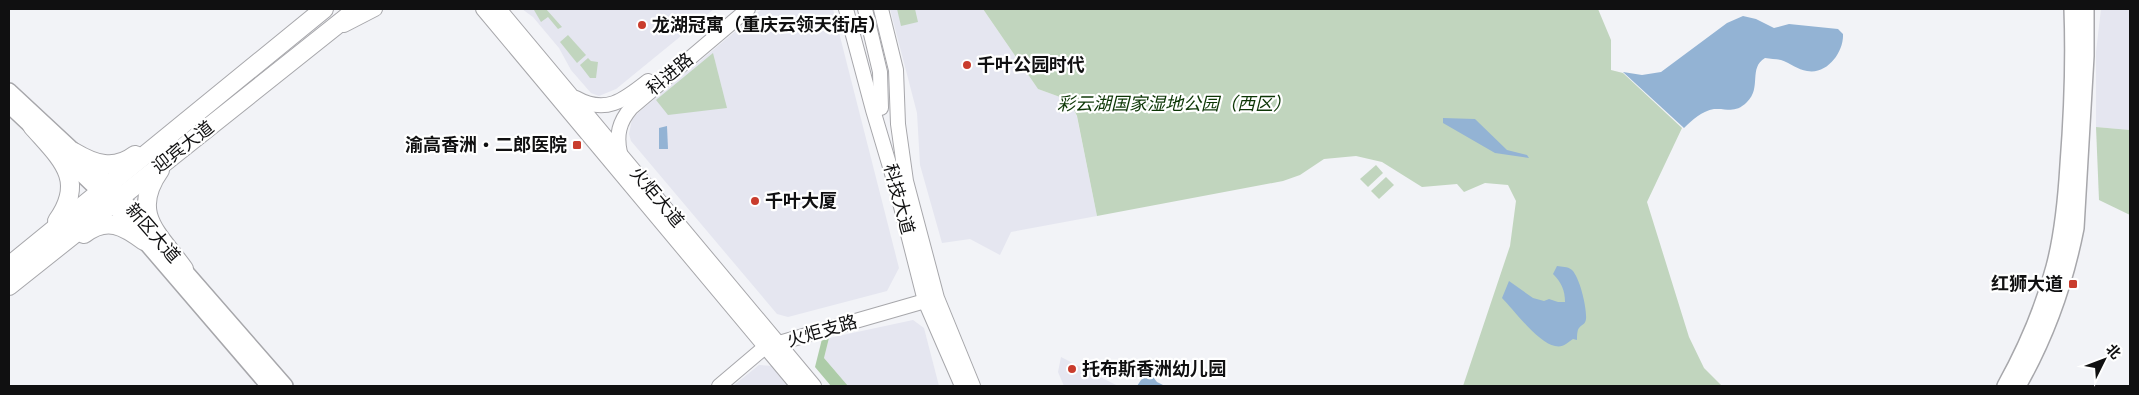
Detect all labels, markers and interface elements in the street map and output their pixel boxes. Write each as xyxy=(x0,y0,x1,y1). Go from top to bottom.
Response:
place label: 龙湖冠寓（重庆云领天街店） xyxy=(652,14,886,36)
marker: 龙湖冠寓（重庆云领天街店） xyxy=(636,19,648,31)
street label: 科进路 xyxy=(642,48,698,100)
place label: 千叶公园时代 xyxy=(977,54,1085,76)
marker: 千叶公园时代 xyxy=(961,59,973,71)
park label: 彩云湖国家湿地公园（西区） xyxy=(1057,93,1291,115)
street label: 迎宾大道 xyxy=(148,116,218,178)
place label: 渝高香洲‧二郎医院 xyxy=(405,134,567,156)
marker: 渝高香洲‧二郎医院 xyxy=(571,139,583,151)
street label: 科技大道 xyxy=(879,161,919,237)
street label: 火炬大道 xyxy=(625,162,689,232)
place label: 千叶大厦 xyxy=(765,190,837,212)
marker: 千叶大厦 xyxy=(749,195,761,207)
street label: 新区大道 xyxy=(121,199,185,267)
place label: 红狮大道 xyxy=(1991,273,2063,295)
marker: 红狮大道 xyxy=(2067,278,2079,290)
street label: 火炬支路 xyxy=(784,311,860,351)
north arrow xyxy=(2079,335,2129,385)
text: 北 xyxy=(2102,341,2124,363)
place label: 托布斯香洲幼儿园 xyxy=(1082,358,1226,380)
marker: 托布斯香洲幼儿园 xyxy=(1066,363,1078,375)

